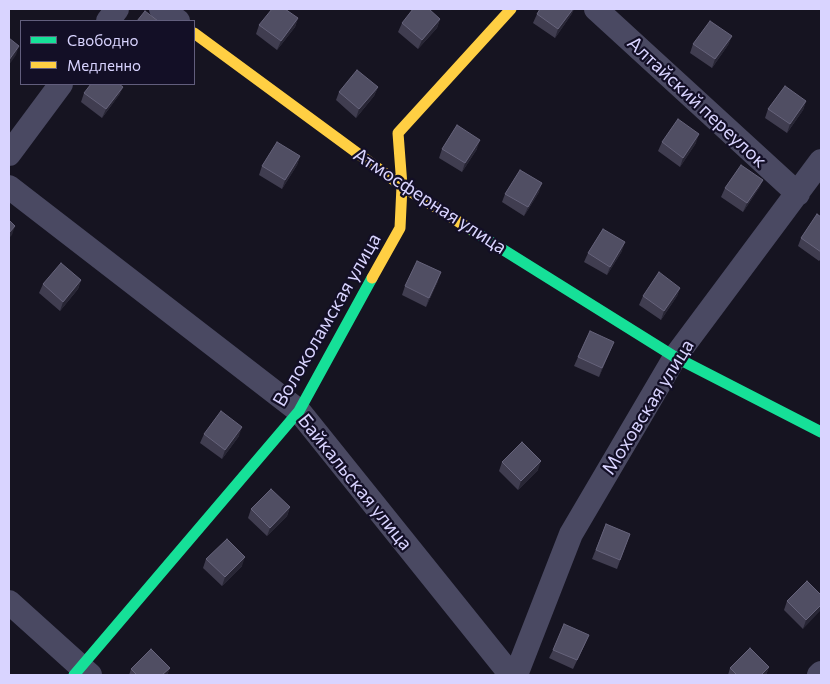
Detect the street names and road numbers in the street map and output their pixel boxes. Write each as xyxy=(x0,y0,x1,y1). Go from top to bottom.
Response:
street label: Алтайский переулок xyxy=(623,32,771,172)
street label: Атмосферная улица xyxy=(349,143,511,259)
street label: Волоколамская улица xyxy=(268,229,386,411)
street label: Моховская улица xyxy=(597,335,699,479)
street label: Байкальская улица xyxy=(293,409,417,555)

